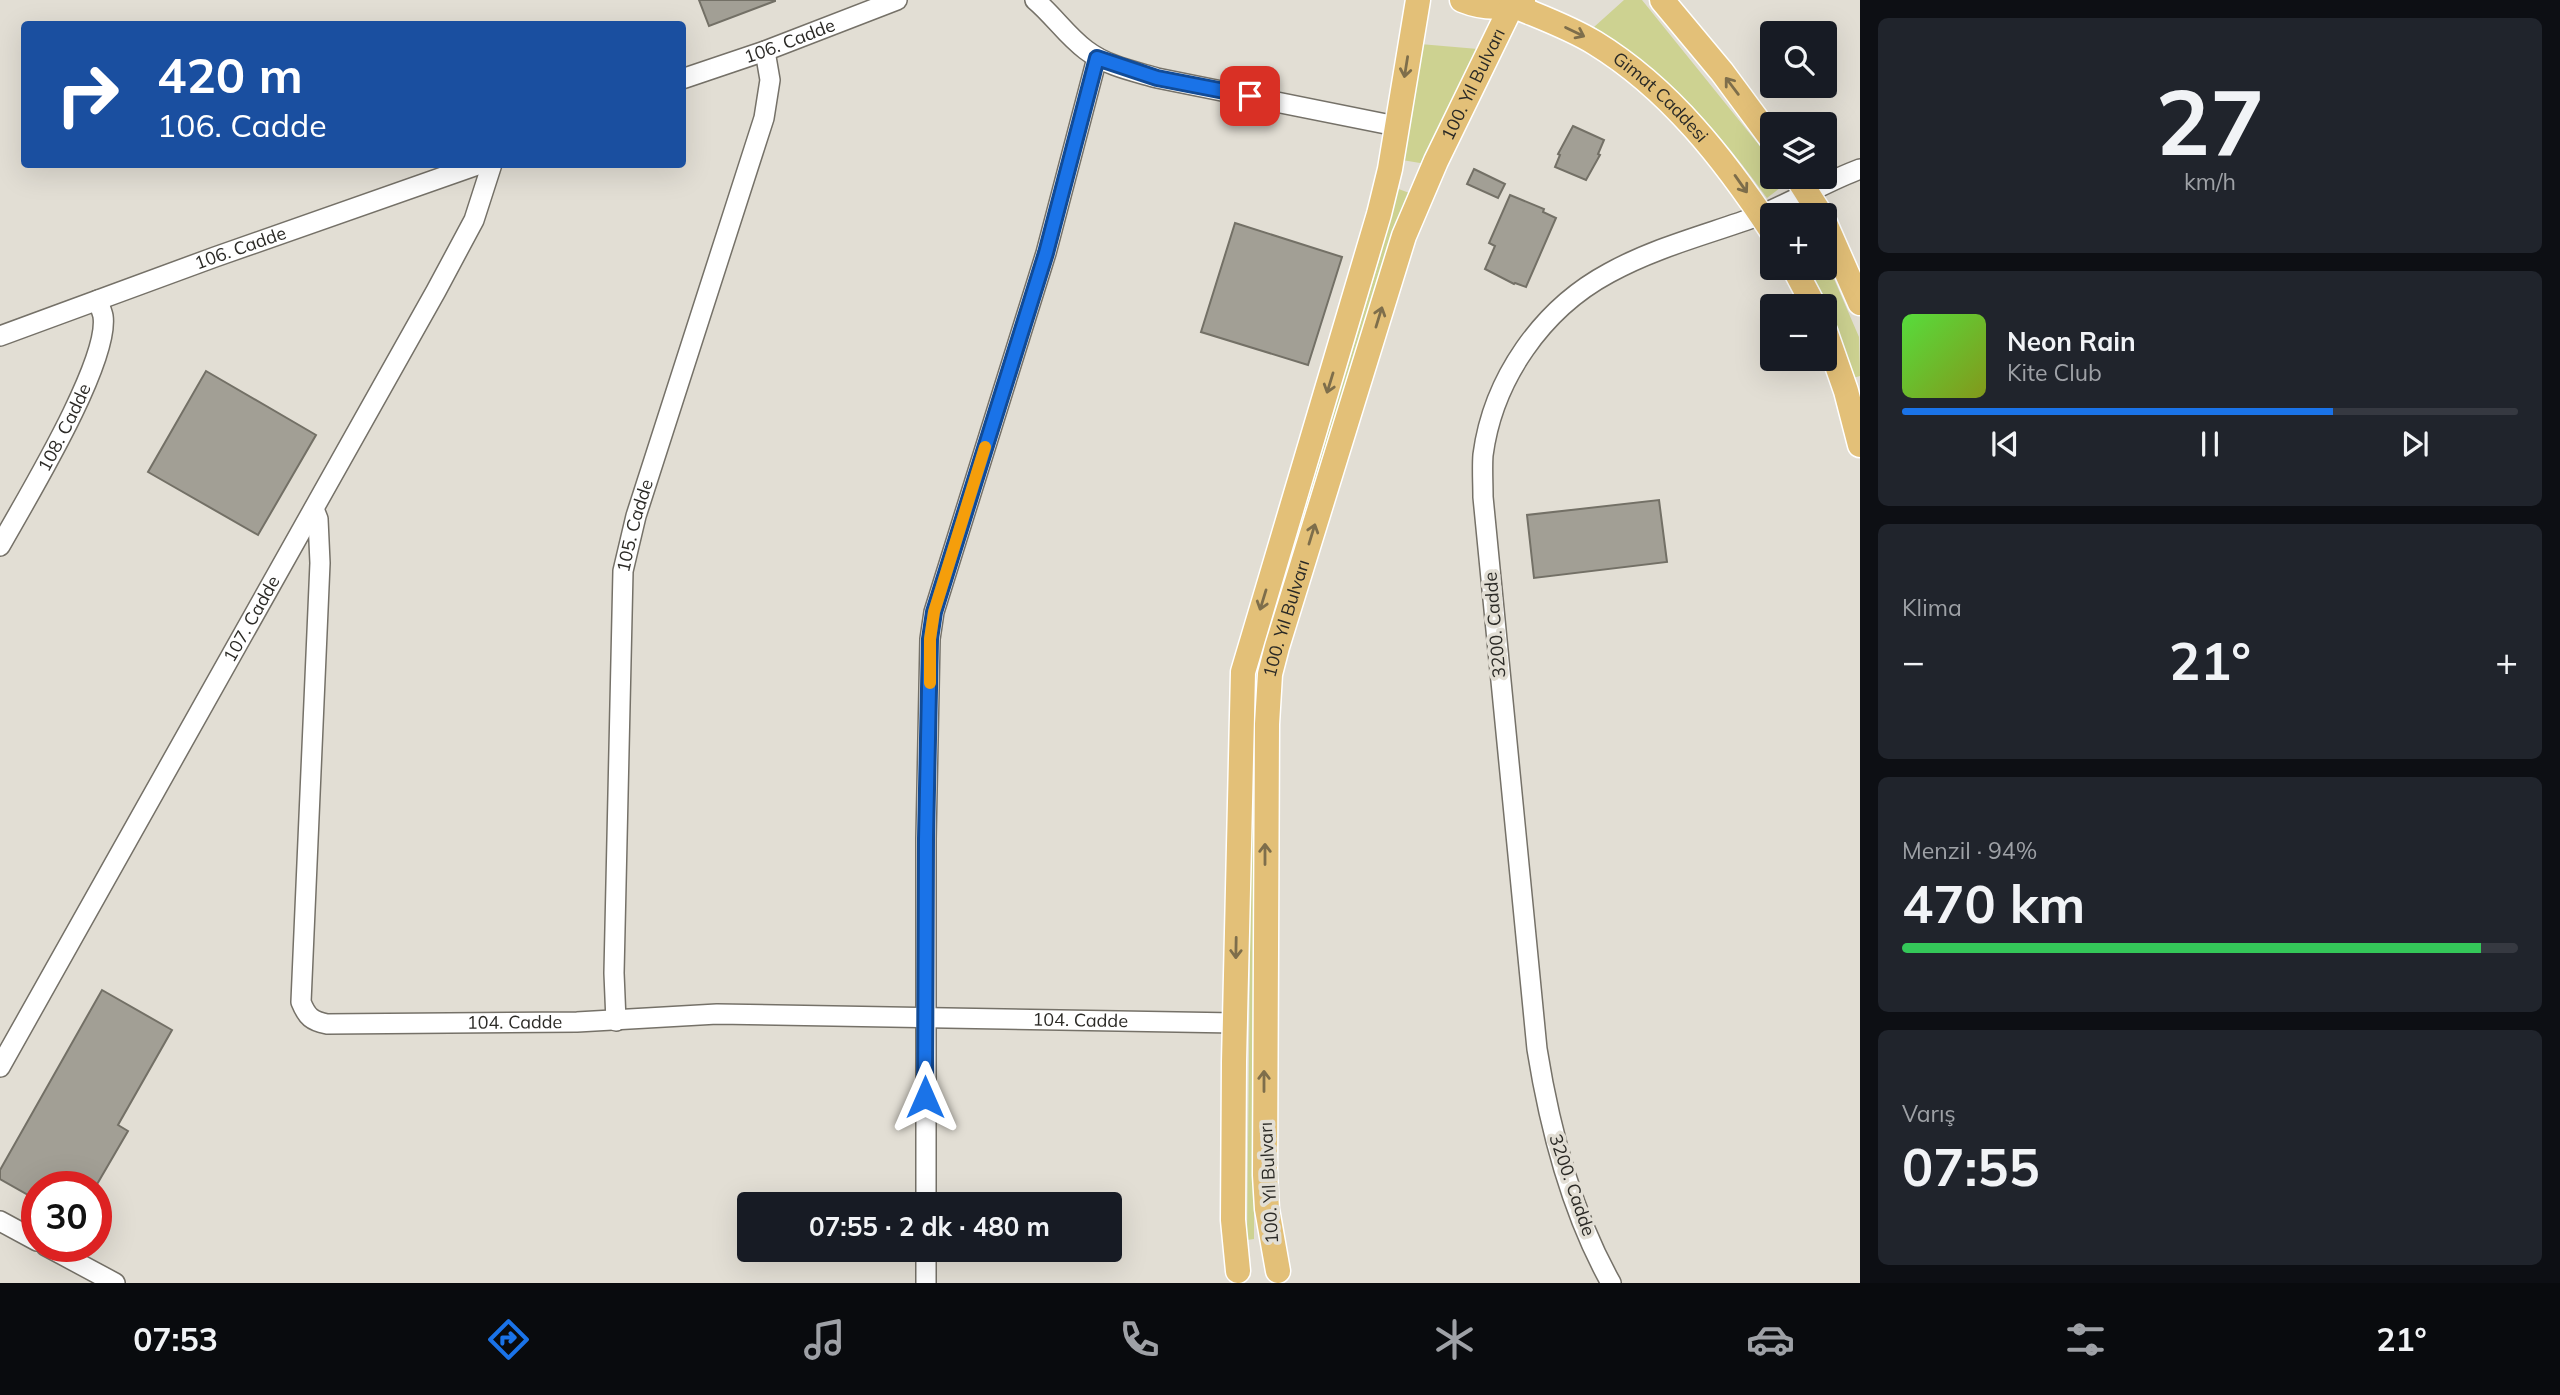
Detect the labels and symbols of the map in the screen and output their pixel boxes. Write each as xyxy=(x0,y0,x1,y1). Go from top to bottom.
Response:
street label: 106. Cadde xyxy=(741,13,838,68)
street label: 100. Yıl Bulvarı xyxy=(1436,24,1510,144)
one-way arrow xyxy=(1564,26,1585,39)
street label: Gimat Caddesi xyxy=(1609,47,1714,147)
one-way arrow xyxy=(1399,55,1412,78)
pin xyxy=(1220,66,1280,126)
one-way arrow xyxy=(1725,77,1740,96)
one-way arrow xyxy=(1734,174,1748,193)
street label: 106. Cadde xyxy=(191,221,289,275)
one-way arrow xyxy=(1373,306,1386,328)
one-way arrow xyxy=(1322,372,1335,394)
street label: 108. Cadde xyxy=(32,380,96,475)
street label: 105. Cadde xyxy=(611,476,658,574)
one-way arrow xyxy=(1306,524,1319,546)
street label: 100. Yıl Bulvarı xyxy=(1258,556,1314,680)
street label: 107. Cadde xyxy=(218,571,285,666)
street label: 3200. Cadde xyxy=(1478,571,1511,679)
one-way arrow xyxy=(1255,589,1268,611)
one-way arrow xyxy=(1259,842,1272,865)
one-way arrow xyxy=(1229,936,1243,959)
street label: 104. Cadde xyxy=(1032,1007,1128,1032)
street label: 104. Cadde xyxy=(467,1010,562,1034)
position arrow xyxy=(888,1060,962,1134)
one-way arrow xyxy=(1257,1070,1271,1093)
street label: 100. Yıl Bulvarı xyxy=(1254,1122,1283,1245)
street label: 3200. Cadde xyxy=(1544,1131,1601,1239)
speed limit sign: 30 xyxy=(21,1171,112,1262)

